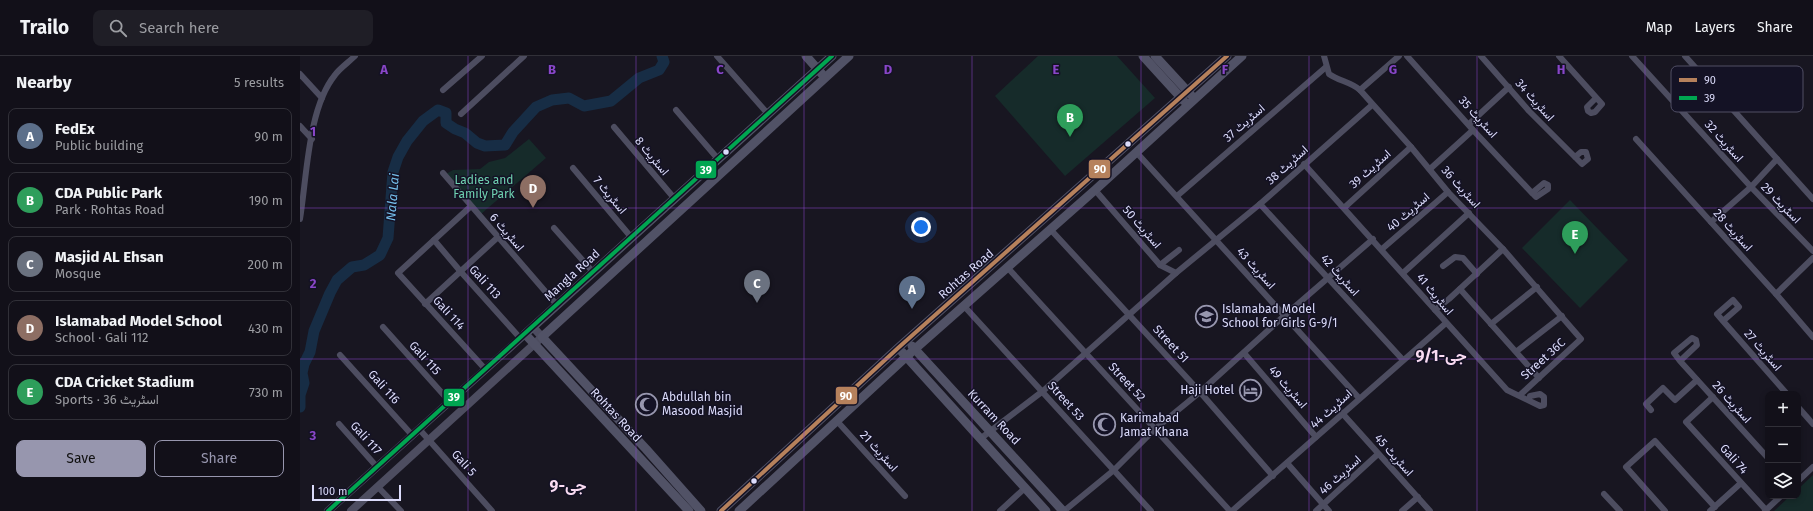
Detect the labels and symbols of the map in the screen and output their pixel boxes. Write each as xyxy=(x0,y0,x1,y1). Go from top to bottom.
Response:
text: A xyxy=(379,62,388,77)
text: B xyxy=(548,62,556,77)
text: C xyxy=(716,62,724,77)
text: D xyxy=(884,62,893,77)
text: E xyxy=(1053,62,1060,77)
text: F xyxy=(1222,62,1229,77)
text: G xyxy=(1389,62,1397,77)
text: H xyxy=(1557,62,1565,77)
legend xyxy=(1671,66,1803,112)
text: 90 xyxy=(1704,74,1716,87)
street label: اسٹریٹ 34 xyxy=(1512,76,1557,124)
text: 39 xyxy=(1704,92,1715,105)
street label: اسٹریٹ 35 xyxy=(1455,93,1500,141)
street label: اسٹریٹ 37 xyxy=(1220,101,1268,146)
pin: B xyxy=(1057,104,1083,137)
street label: اسٹریٹ 32 xyxy=(1701,117,1746,165)
text: 1 xyxy=(310,124,316,139)
street label: اسٹریٹ 8 xyxy=(631,134,672,179)
unlabelled marker xyxy=(1123,139,1133,149)
street label: اسٹریٹ 38 xyxy=(1263,143,1312,188)
unlabelled marker xyxy=(721,147,731,157)
street label: اسٹریٹ 39 xyxy=(1346,147,1394,192)
line badge: 90 xyxy=(1088,159,1111,179)
line badge: 39 xyxy=(695,160,717,179)
text: 90 xyxy=(1094,163,1107,176)
street label: اسٹریٹ 36 xyxy=(1438,163,1483,211)
text: 39 xyxy=(699,164,712,177)
water label: Nala Lai xyxy=(383,172,402,221)
park label: Ladies and Family Park xyxy=(453,173,516,201)
street label: اسٹریٹ 7 xyxy=(590,174,630,217)
pin: D xyxy=(520,175,546,208)
street label: اسٹریٹ 29 xyxy=(1757,180,1804,227)
street label: اسٹریٹ 40 xyxy=(1384,190,1433,235)
street label: اسٹریٹ 50 xyxy=(1119,203,1164,252)
street label: اسٹریٹ 28 xyxy=(1710,206,1755,255)
street label: اسٹریٹ 6 xyxy=(486,210,527,254)
your location xyxy=(911,217,931,237)
pin: E xyxy=(1562,221,1588,254)
street label: اسٹریٹ 43 xyxy=(1233,244,1278,292)
street label: Mangla Road xyxy=(541,246,603,304)
street label: Rohtas Road xyxy=(936,246,996,302)
street label: اسٹریٹ 42 xyxy=(1317,251,1362,299)
street label: Gali 113 xyxy=(466,262,504,302)
pin: C xyxy=(744,270,770,303)
street label: اسٹریٹ 41 xyxy=(1413,270,1456,318)
text: 2 xyxy=(310,276,317,291)
pin: A xyxy=(899,276,925,309)
street label: Gali 114 xyxy=(430,293,468,333)
place label: Islamabad Model School for Girls G-9/1 xyxy=(1222,302,1337,330)
school or university icon: Islamabad Model School for Girls G-9/1 xyxy=(1193,303,1219,329)
street label: Street 51 xyxy=(1150,322,1192,366)
street label: اسٹریٹ 27 xyxy=(1741,326,1785,374)
street label: Street 36C xyxy=(1518,335,1568,383)
street label: Gali 115 xyxy=(406,338,444,378)
district label: جی-9/1 xyxy=(1415,346,1467,365)
street label: Street 52 xyxy=(1106,360,1148,404)
street label: اسٹریٹ 49 xyxy=(1265,363,1310,412)
street label: Gali 116 xyxy=(365,367,403,407)
hotel icon: Haji Hotel xyxy=(1237,377,1263,403)
street label: اسٹریٹ 26 xyxy=(1709,378,1754,426)
street label: Street 53 xyxy=(1045,379,1087,423)
place label: Haji Hotel xyxy=(1180,383,1234,397)
street label: Rohtas Road xyxy=(588,385,644,445)
line badge: 90 xyxy=(835,386,858,405)
street label: Kurram Road xyxy=(965,386,1023,448)
street label: اسٹریٹ 44 xyxy=(1307,386,1356,432)
line badge: 39 xyxy=(443,388,465,407)
place label: Abdullah bin Masood Masjid xyxy=(662,390,743,418)
text: 90 xyxy=(840,390,853,403)
text: 39 xyxy=(447,391,460,404)
mosque icon: Abdullah bin Masood Masjid xyxy=(633,391,659,417)
place label: Karimabad Jamat Khana xyxy=(1120,411,1189,439)
mosque icon: Karimabad Jamat Khana xyxy=(1092,412,1118,438)
street label: Gali 117 xyxy=(348,419,384,457)
text: 3 xyxy=(309,428,317,443)
street label: اسٹریٹ 21 xyxy=(856,428,901,475)
street label: اسٹریٹ 45 xyxy=(1371,431,1416,479)
street label: Gali 74 xyxy=(1717,441,1751,477)
street label: Gali 5 xyxy=(449,447,479,479)
street label: اسٹریٹ 46 xyxy=(1316,452,1365,498)
district label: جی-9 xyxy=(550,476,587,495)
unlabelled marker xyxy=(749,476,759,486)
scale bar xyxy=(312,483,401,502)

